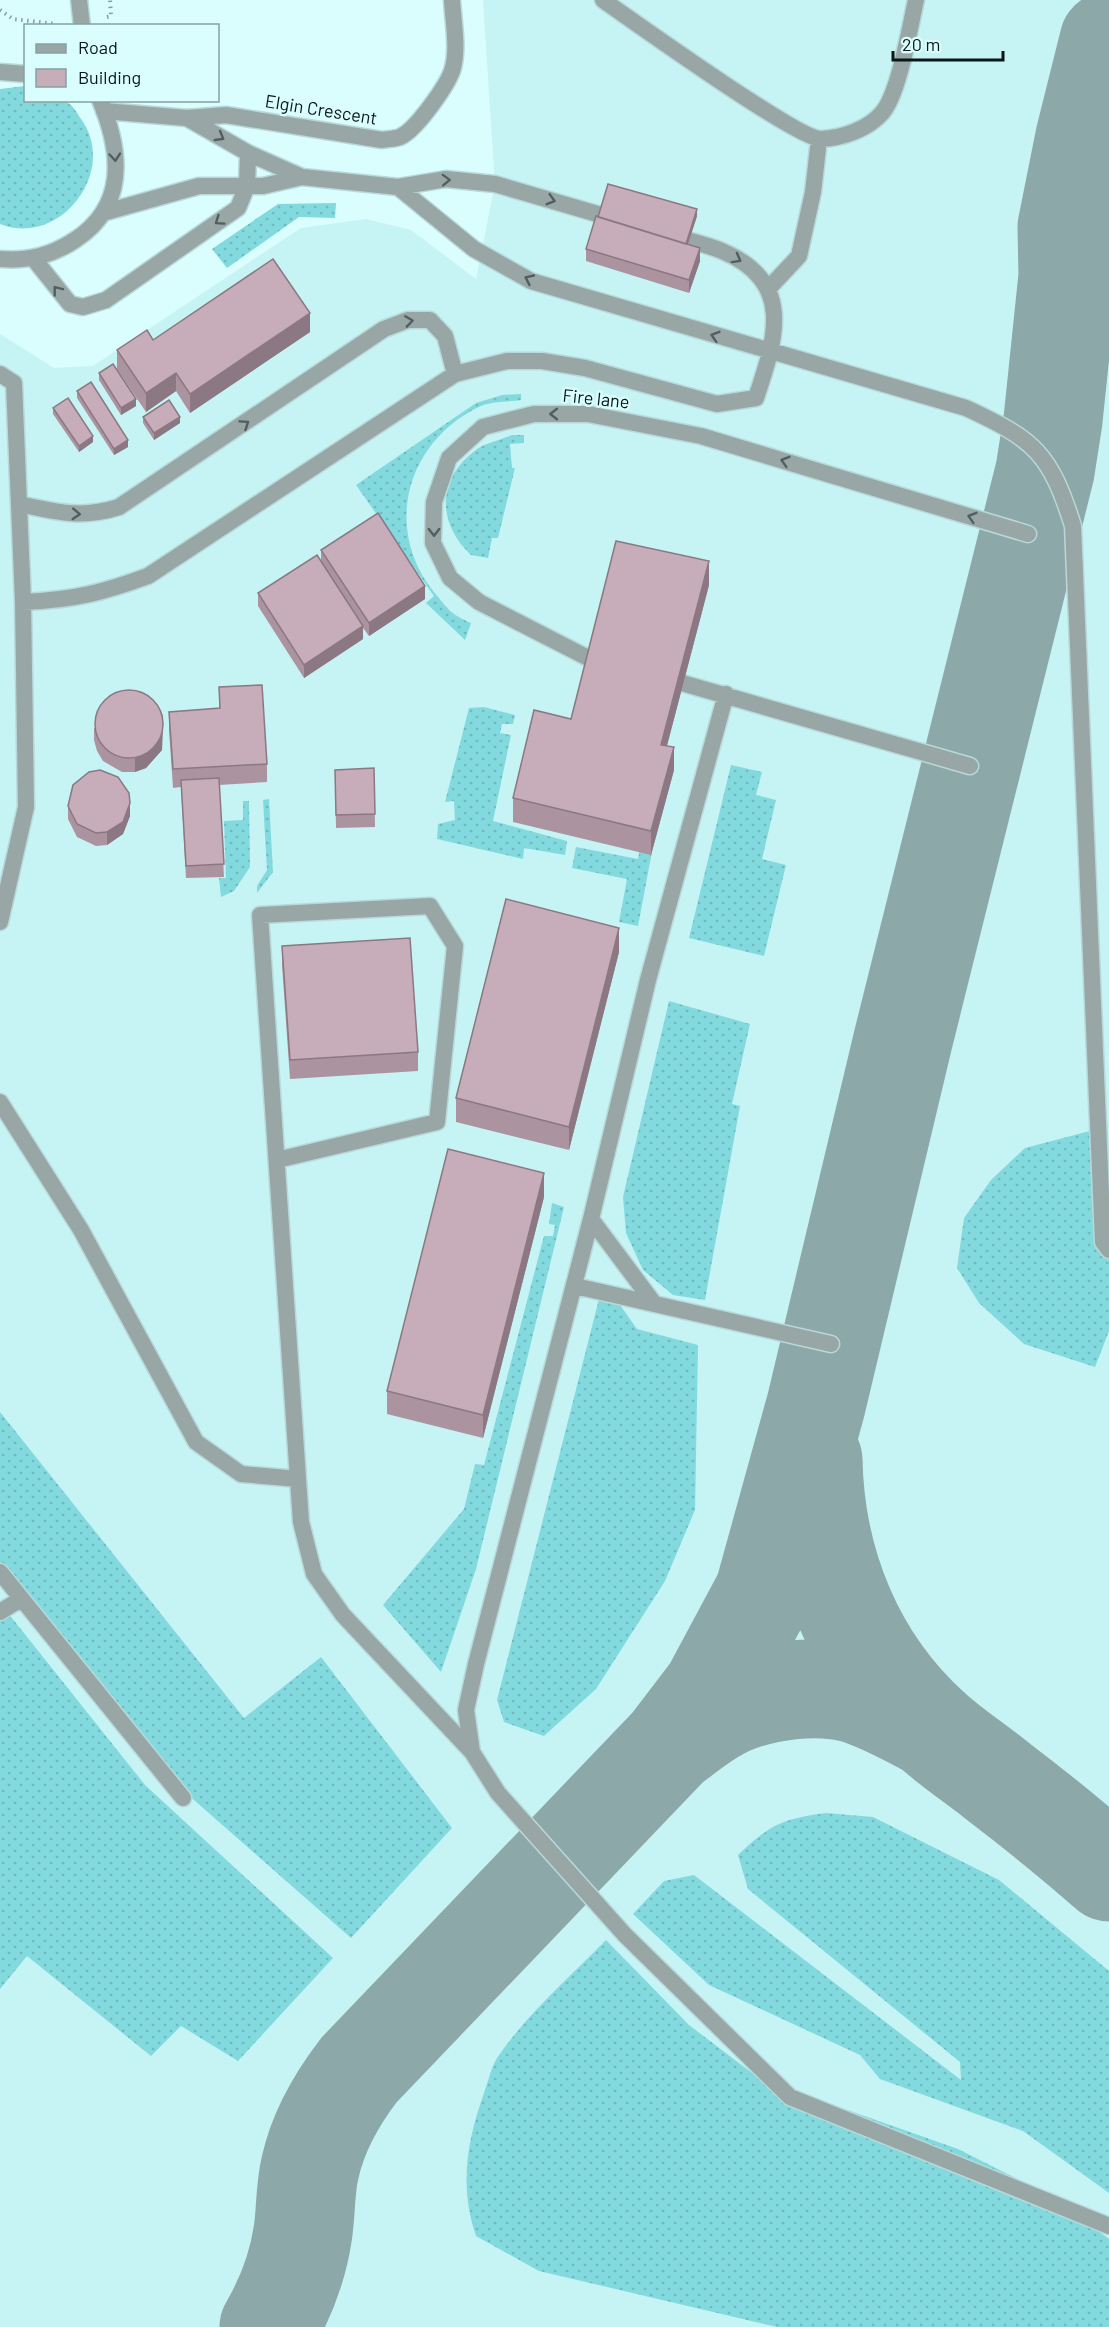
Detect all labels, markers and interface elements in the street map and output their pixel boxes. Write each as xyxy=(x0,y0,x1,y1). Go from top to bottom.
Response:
legend xyxy=(24,24,219,102)
scale bar xyxy=(893,24,1002,62)
text: 20 m xyxy=(902,33,940,55)
text: Road xyxy=(78,36,118,58)
text: Building xyxy=(78,66,141,88)
street label: Elgin Crescent xyxy=(264,89,379,129)
one-way arrow xyxy=(214,130,224,142)
one-way arrow xyxy=(108,152,121,161)
one-way arrow xyxy=(442,174,451,186)
one-way arrow xyxy=(545,193,556,205)
one-way arrow xyxy=(215,214,226,225)
one-way arrow xyxy=(730,252,741,263)
one-way arrow xyxy=(524,275,535,287)
one-way arrow xyxy=(53,285,64,296)
one-way arrow xyxy=(405,316,414,328)
one-way arrow xyxy=(710,331,721,343)
street label: Fire lane xyxy=(562,384,631,412)
one-way arrow xyxy=(549,408,558,420)
one-way arrow xyxy=(238,420,249,431)
one-way arrow xyxy=(780,456,791,468)
one-way arrow xyxy=(72,507,81,520)
one-way arrow xyxy=(967,512,978,524)
one-way arrow xyxy=(428,528,440,537)

